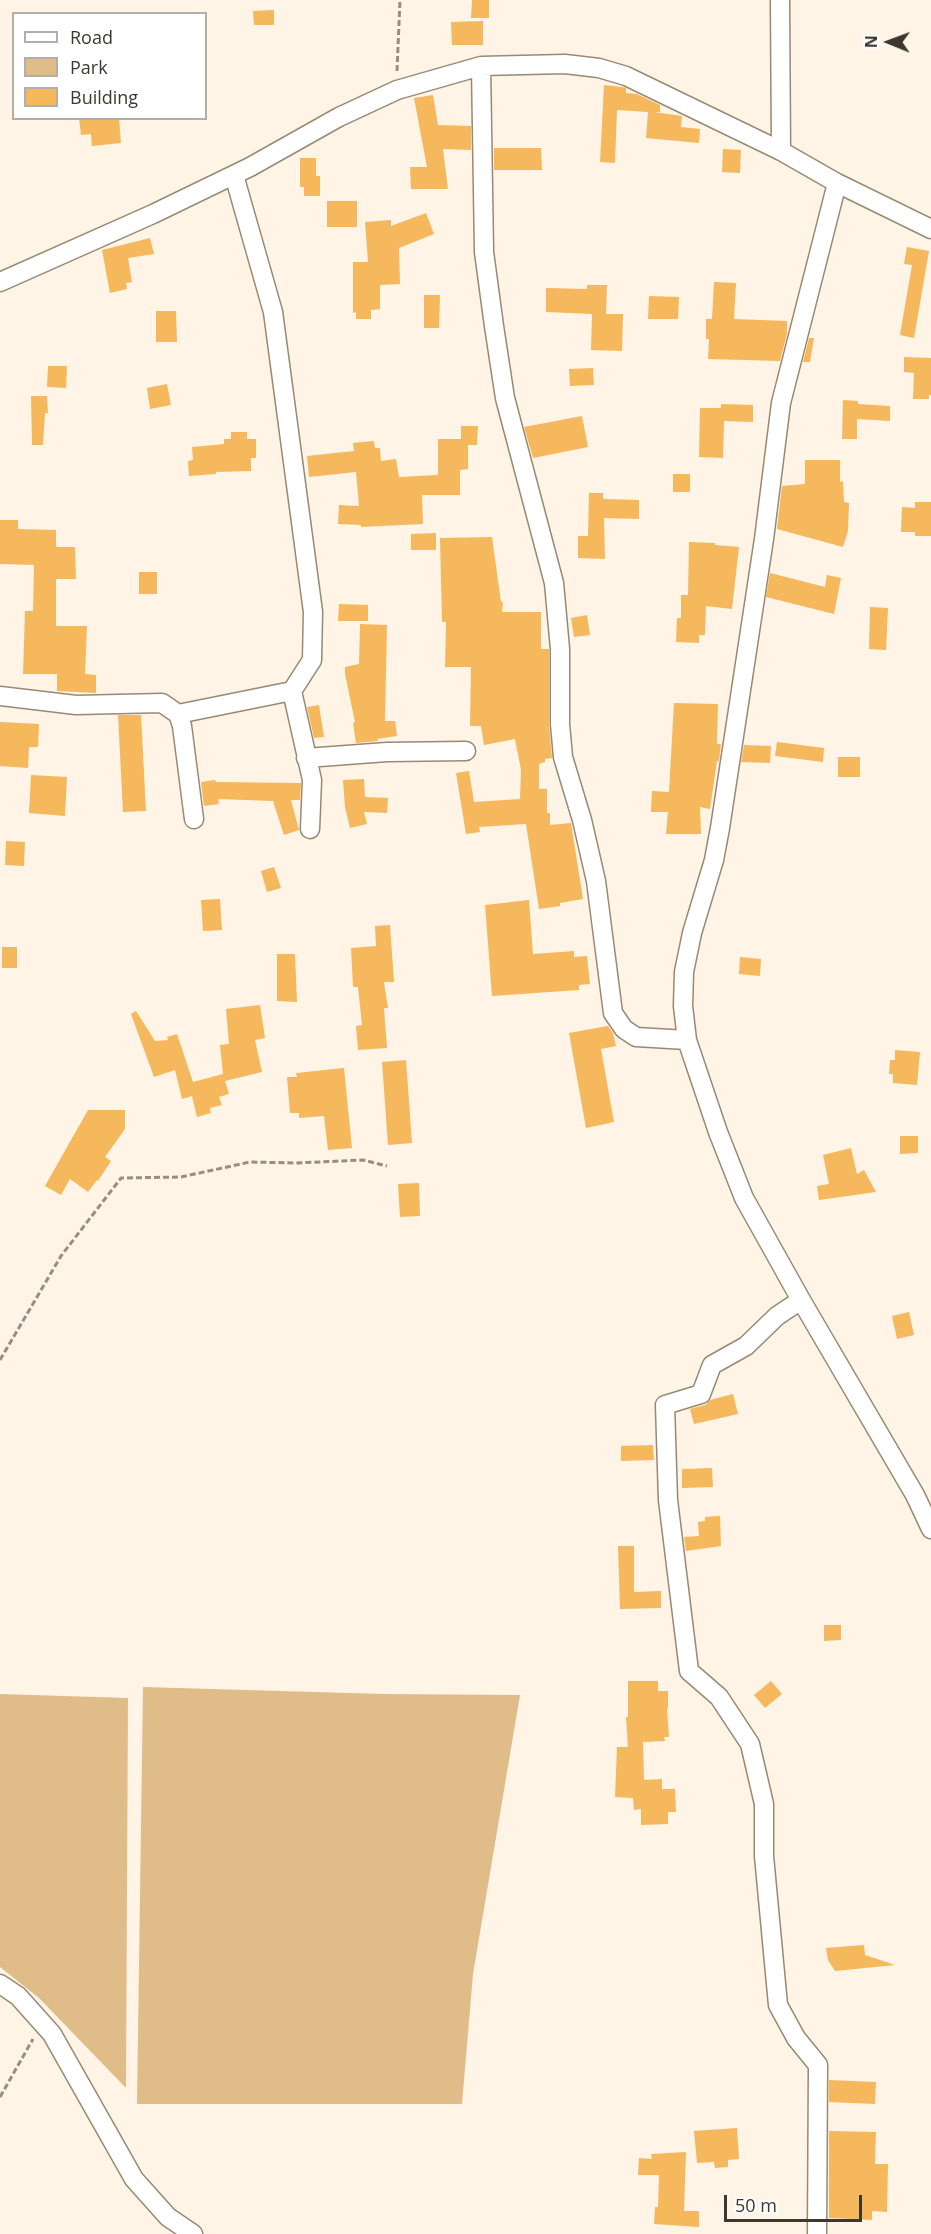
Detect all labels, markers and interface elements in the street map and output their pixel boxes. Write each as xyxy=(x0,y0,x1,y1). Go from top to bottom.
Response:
legend xyxy=(12,12,207,120)
north arrow xyxy=(859,12,919,72)
text: Road xyxy=(70,25,113,49)
text: N xyxy=(860,35,882,48)
text: Park xyxy=(70,55,108,79)
text: Building xyxy=(70,85,138,109)
scale bar xyxy=(727,2183,865,2221)
text: 50 m xyxy=(735,2193,777,2217)

